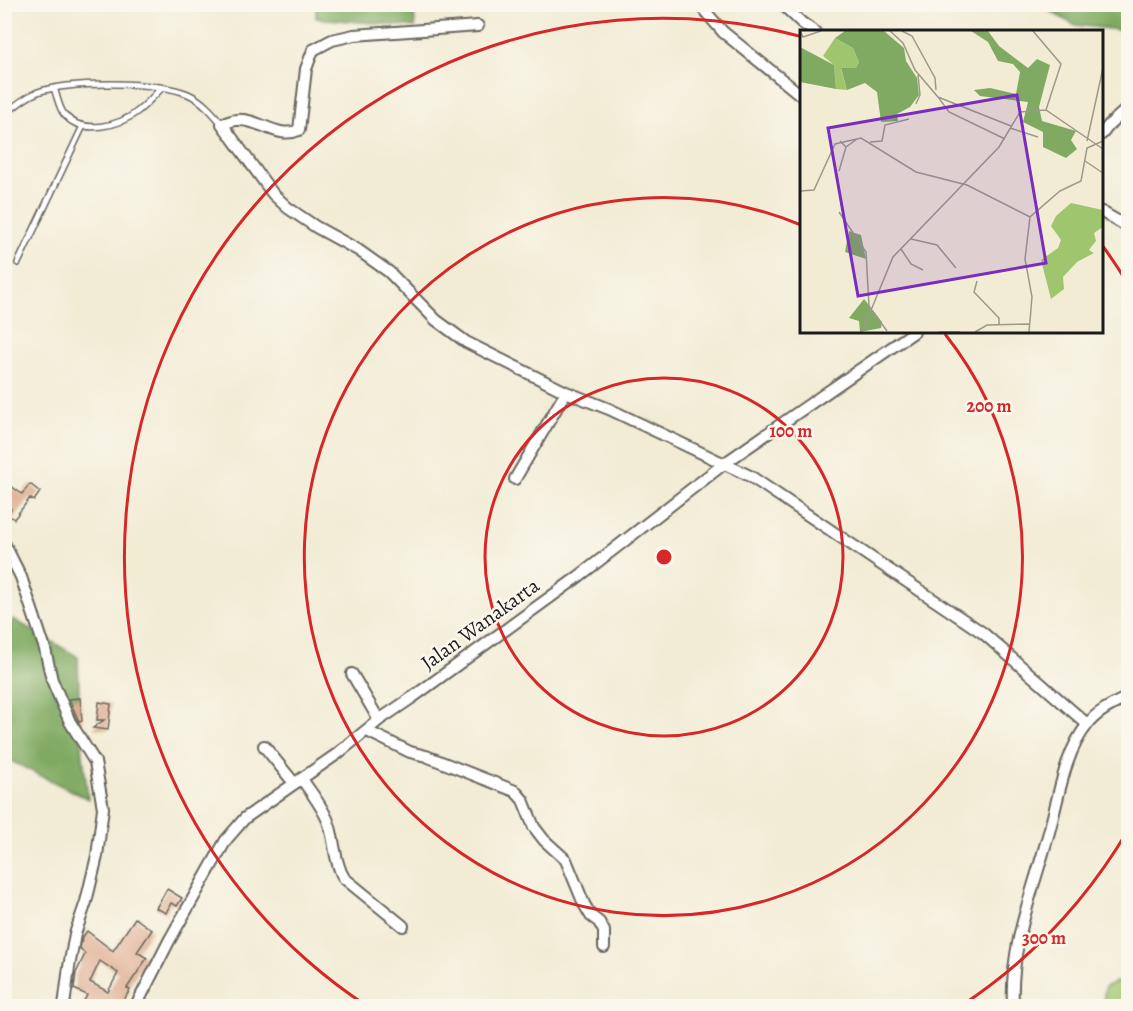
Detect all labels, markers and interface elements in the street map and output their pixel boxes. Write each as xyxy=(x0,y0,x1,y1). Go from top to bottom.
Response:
inset map xyxy=(800,30,1103,333)
text: 200 m xyxy=(966,394,1012,418)
text: 100 m xyxy=(770,419,812,443)
centre of rings xyxy=(654,547,674,567)
street label: Jalan Wanakarta xyxy=(415,571,545,677)
text: 300 m xyxy=(1022,926,1066,950)

